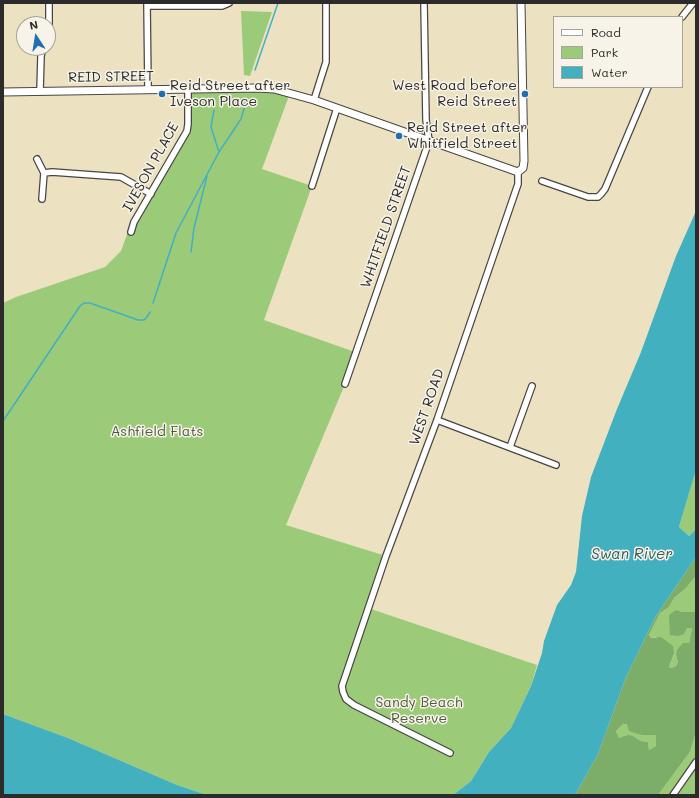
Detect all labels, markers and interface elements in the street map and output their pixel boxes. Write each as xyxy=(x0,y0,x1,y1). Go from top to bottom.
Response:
north arrow xyxy=(16,16,56,56)
legend xyxy=(553,16,683,88)
text: N xyxy=(28,17,39,33)
text: Road xyxy=(591,24,621,40)
text: Park xyxy=(591,44,618,60)
text: Water xyxy=(591,64,628,80)
street label: REID STREET xyxy=(68,68,154,86)
place label: Reid Street after Iveson Place xyxy=(170,78,290,110)
place label: West Road before Reid Street xyxy=(392,78,517,110)
marker: Reid Street after Iveson Place xyxy=(157,89,167,99)
marker: West Road before Reid Street xyxy=(520,89,530,99)
street label: IVESON PLACE xyxy=(119,119,183,215)
place label: Reid Street after Whitfield Street xyxy=(407,120,527,152)
marker: Reid Street after Whitfield Street xyxy=(394,131,404,141)
street label: WHITFIELD STREET xyxy=(357,164,415,290)
street label: WEST ROAD xyxy=(406,367,448,447)
park label: Ashfield Flats xyxy=(111,424,203,440)
water label: Swan River xyxy=(591,545,673,563)
park label: Sandy Beach Reserve xyxy=(375,695,463,728)

